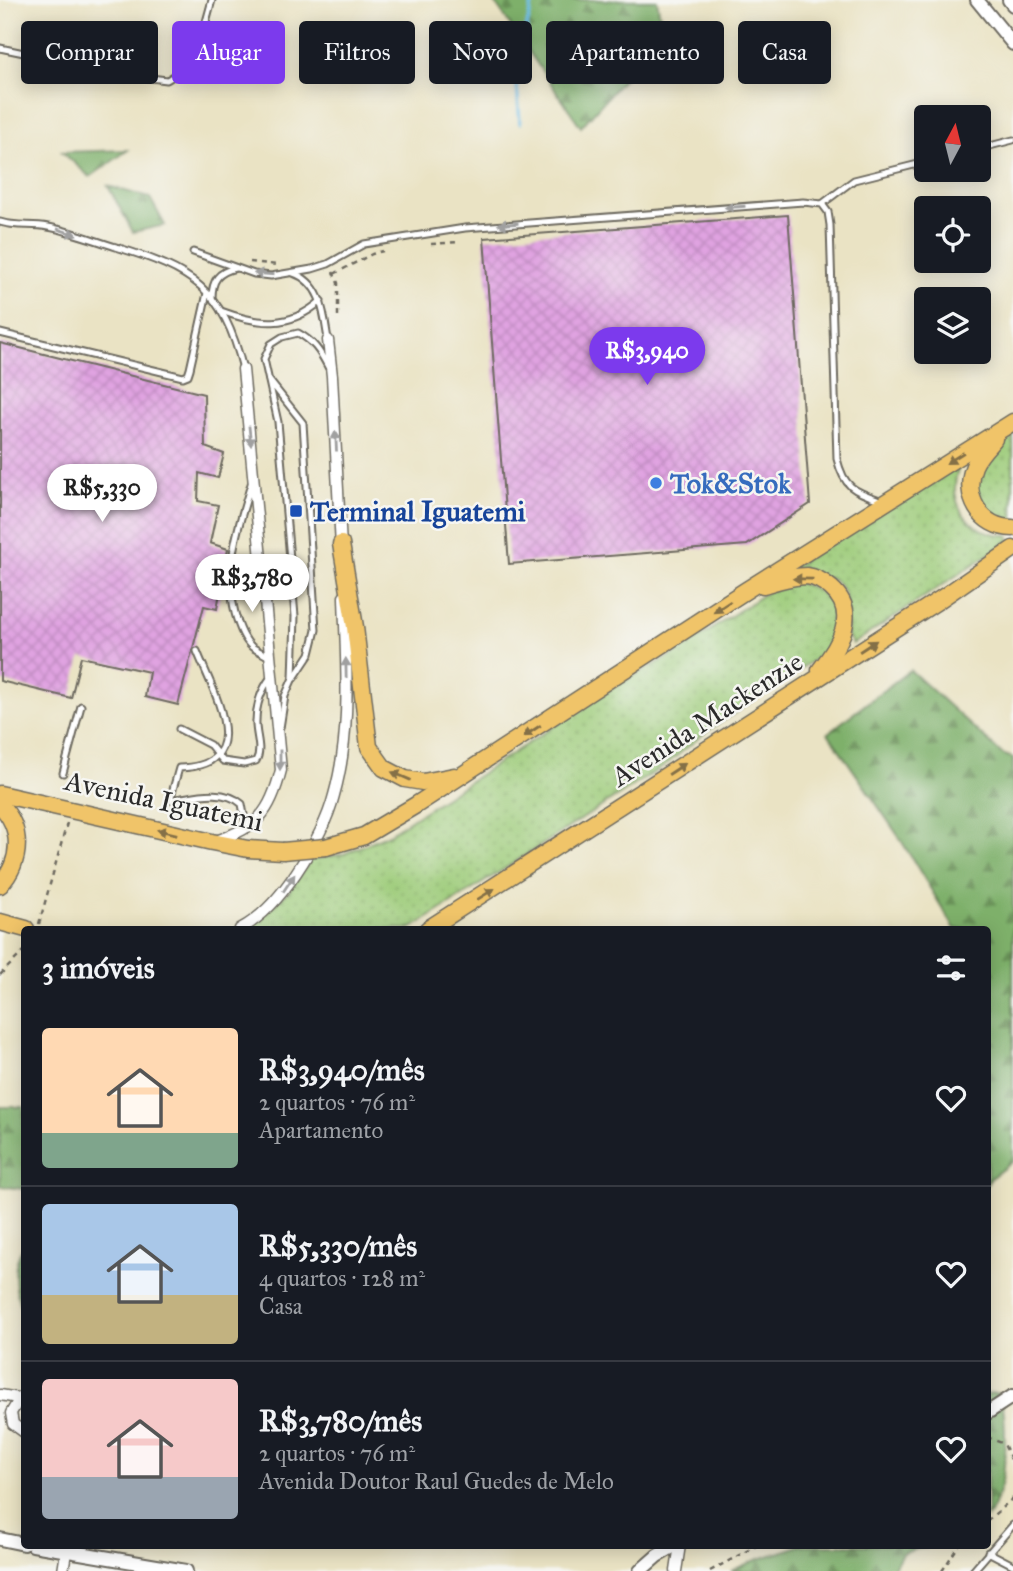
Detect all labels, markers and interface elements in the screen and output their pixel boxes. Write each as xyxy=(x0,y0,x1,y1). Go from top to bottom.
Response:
chip: Comprar xyxy=(21,21,158,84)
chip: Alugar xyxy=(172,21,285,84)
chip: Filtros xyxy=(299,21,415,84)
chip: Novo xyxy=(429,21,532,84)
chip: Apartamento xyxy=(546,21,724,84)
chip: Casa xyxy=(738,21,831,84)
north arrow xyxy=(914,105,990,182)
map controls xyxy=(914,105,991,364)
button: locate xyxy=(914,196,991,273)
one-way arrow xyxy=(724,202,746,213)
one-way arrow xyxy=(497,219,519,230)
one-way arrow xyxy=(57,227,78,238)
one-way arrow xyxy=(253,268,275,279)
button: layers xyxy=(914,287,991,364)
pin: R$3,940 xyxy=(582,328,712,387)
text: R$3,940 xyxy=(605,336,689,364)
one-way arrow xyxy=(244,426,255,448)
one-way arrow xyxy=(330,429,341,451)
one-way arrow xyxy=(946,451,965,464)
pin: R$5,330 xyxy=(37,464,167,524)
place label: Tok&Stok xyxy=(670,466,792,501)
text: R$5,330 xyxy=(63,473,141,501)
marker: Tok&Stok xyxy=(648,475,664,491)
place label: Terminal Iguatemi xyxy=(310,494,526,529)
marker: Terminal Iguatemi xyxy=(288,503,304,519)
pin: R$3,780 xyxy=(187,554,317,614)
text: R$3,780 xyxy=(211,563,293,591)
one-way arrow xyxy=(792,573,814,584)
one-way arrow xyxy=(712,600,732,613)
one-way arrow xyxy=(858,639,877,652)
street label: Avenida Mackenzie xyxy=(604,644,809,795)
one-way arrow xyxy=(340,657,352,679)
one-way arrow xyxy=(522,724,541,737)
one-way arrow xyxy=(274,750,286,772)
street label: Avenida Iguatemi xyxy=(61,763,267,839)
one-way arrow xyxy=(667,763,687,776)
one-way arrow xyxy=(391,770,411,782)
one-way arrow xyxy=(156,826,178,837)
one-way arrow xyxy=(282,874,296,892)
one-way arrow xyxy=(477,887,496,900)
icon: filters xyxy=(932,949,970,987)
text: 3 imóveis xyxy=(42,950,155,986)
text: R$3,940/mês xyxy=(259,1052,425,1088)
icon: home xyxy=(98,1056,182,1140)
icon: heart xyxy=(932,1079,970,1117)
text: 2 quartos · 76 m² xyxy=(259,1088,415,1116)
text: Apartamento xyxy=(259,1116,383,1144)
text: R$5,330/mês xyxy=(259,1228,417,1264)
icon: home xyxy=(98,1232,182,1316)
icon: heart xyxy=(932,1255,970,1293)
text: 4 quartos · 128 m² xyxy=(259,1264,425,1292)
text: Casa xyxy=(259,1292,303,1320)
text: R$3,780/mês xyxy=(259,1403,422,1439)
icon: home xyxy=(98,1407,182,1491)
icon: heart xyxy=(932,1430,970,1468)
text: 2 quartos · 76 m² xyxy=(259,1439,415,1467)
text: Avenida Doutor Raul Guedes de Melo xyxy=(259,1467,614,1495)

